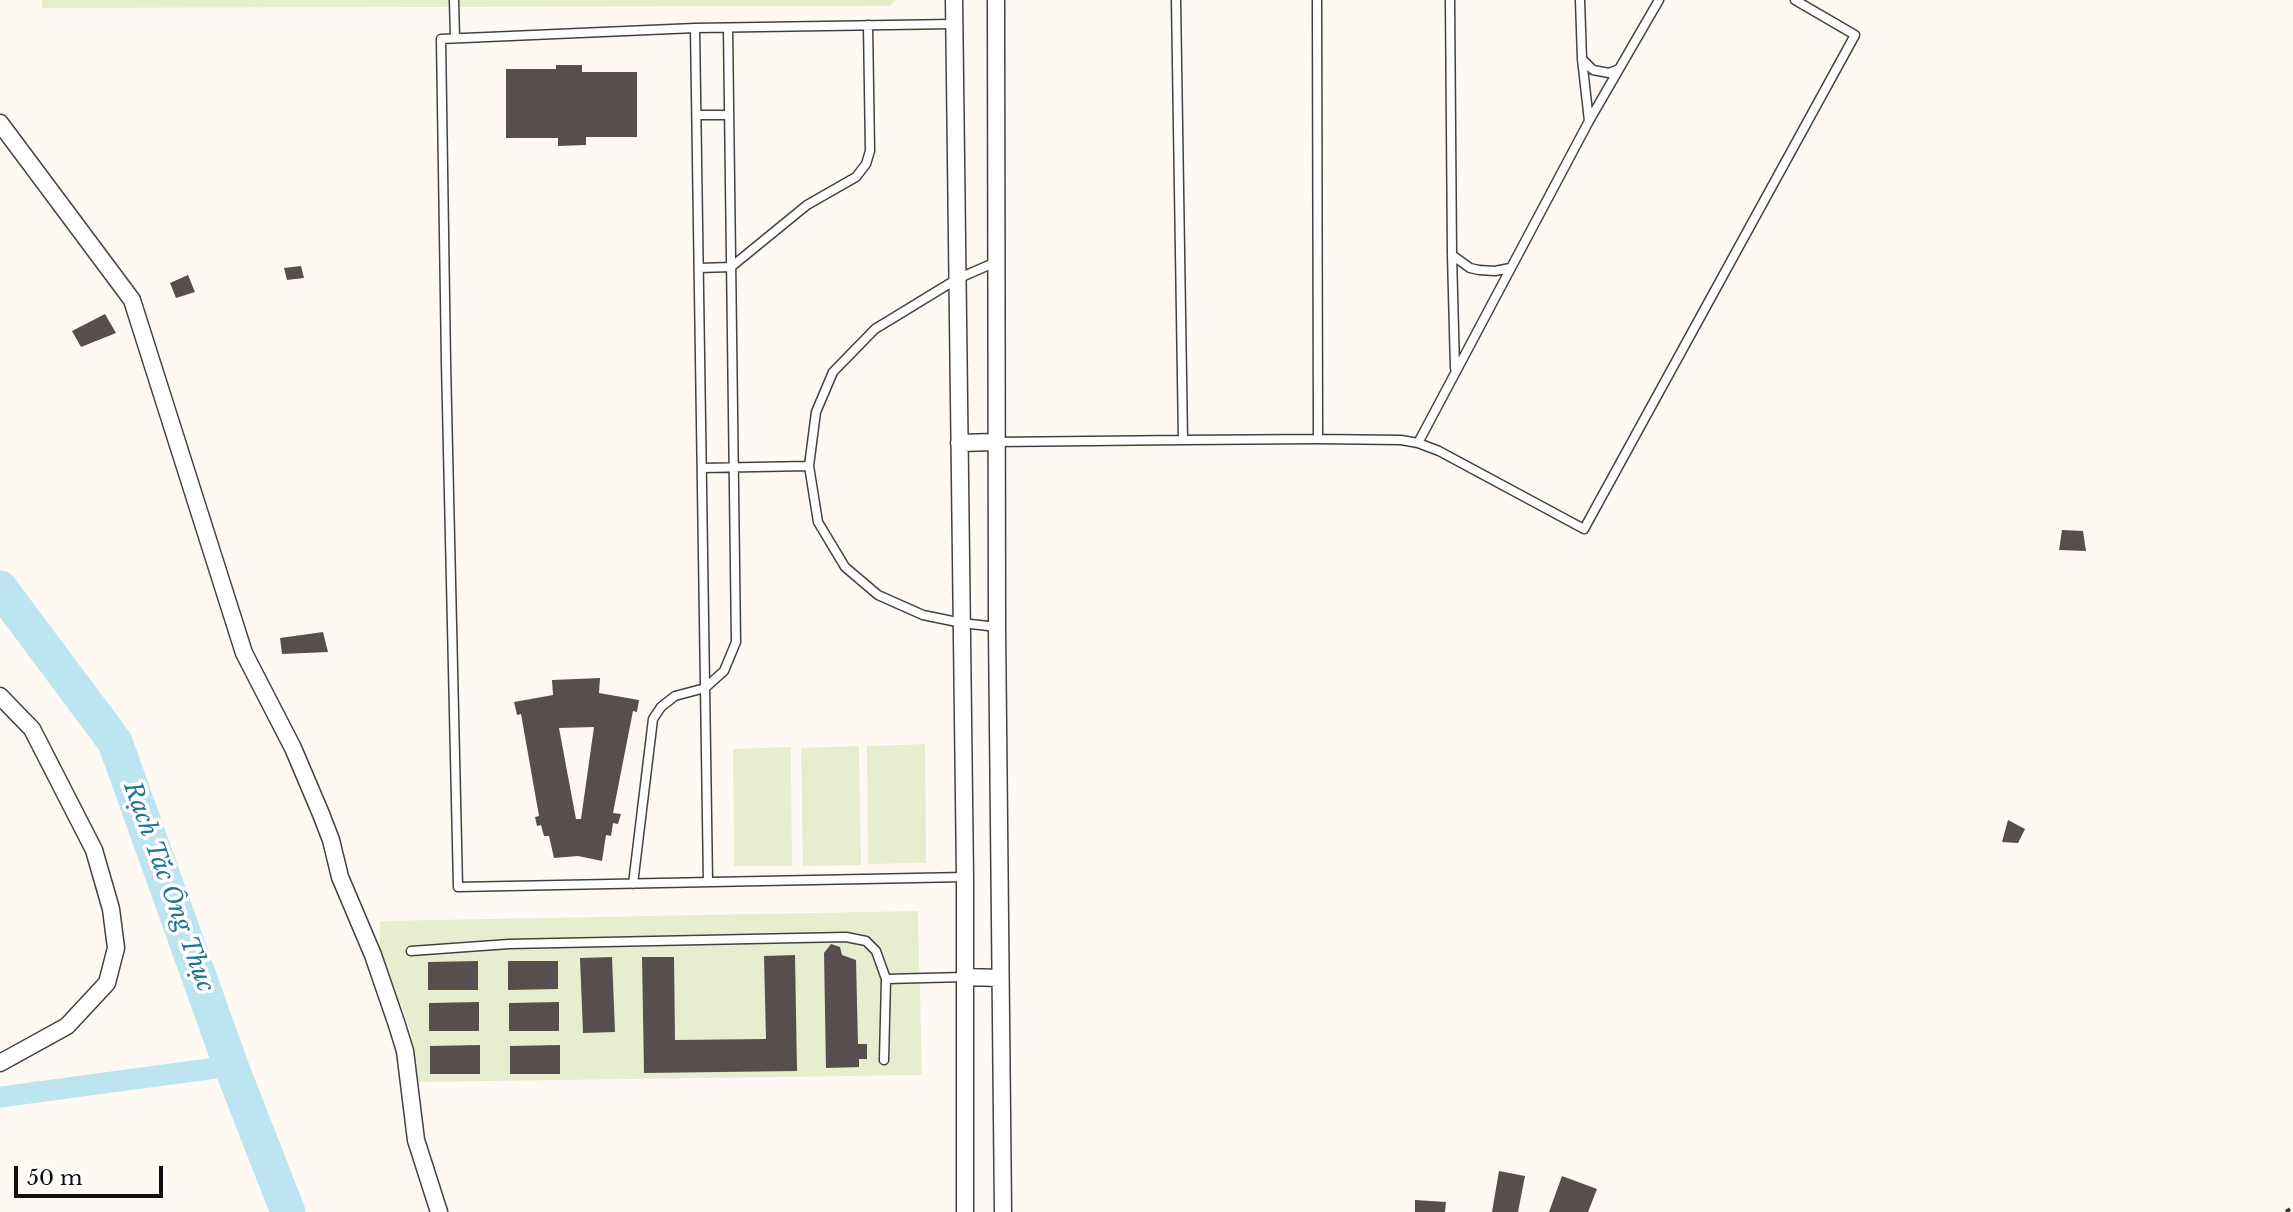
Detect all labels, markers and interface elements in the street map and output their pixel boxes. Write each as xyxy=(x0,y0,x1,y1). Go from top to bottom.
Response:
water label: Rạch Tắc Ông Thục xyxy=(117,778,219,996)
scale bar xyxy=(18,1152,166,1196)
text: 50 m xyxy=(27,1165,82,1191)

